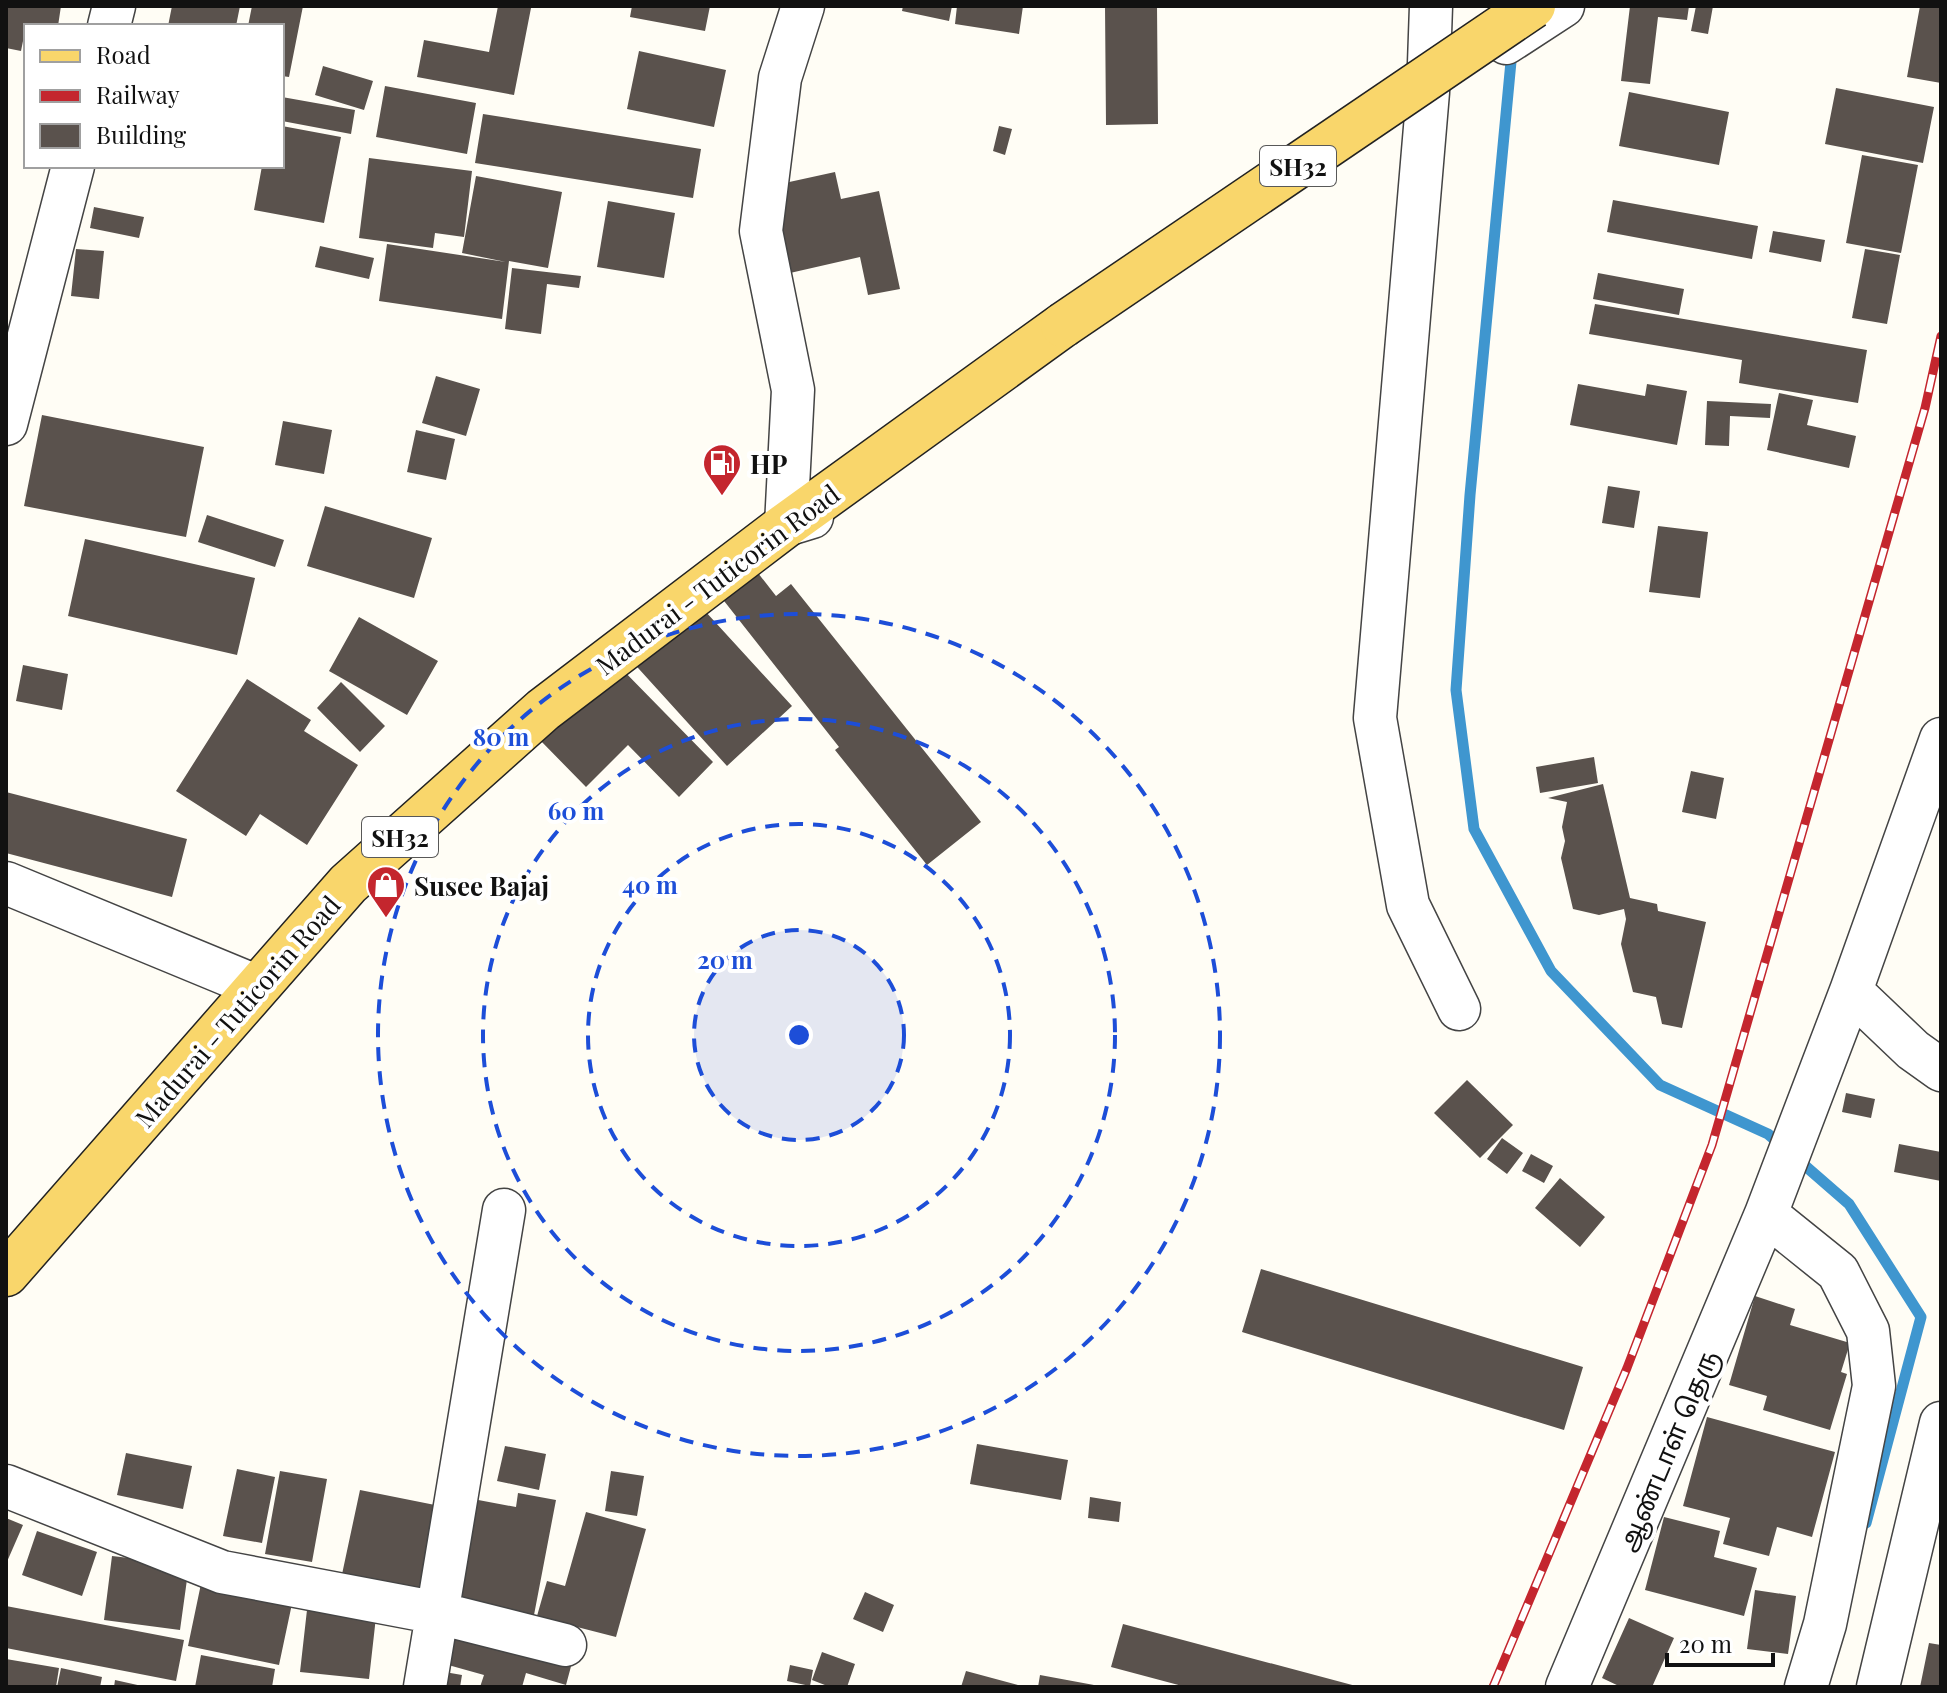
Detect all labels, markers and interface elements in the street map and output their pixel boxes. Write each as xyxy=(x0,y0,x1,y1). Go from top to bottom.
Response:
legend xyxy=(24,24,284,168)
text: Road xyxy=(96,38,151,70)
text: Railway xyxy=(96,78,180,110)
text: Building xyxy=(96,118,187,150)
road number: SH32 xyxy=(1260,146,1336,186)
fuel station icon: HP xyxy=(701,442,743,497)
place label: HP xyxy=(750,446,788,481)
street label: Madurai - Tuticorin Road xyxy=(588,476,846,682)
text: 80 m xyxy=(473,720,529,752)
text: 60 m xyxy=(548,794,604,826)
road number: SH32 xyxy=(362,817,438,857)
shop icon: Susee Bajaj xyxy=(365,864,407,919)
place label: Susee Bajaj xyxy=(414,868,549,903)
text: 40 m xyxy=(622,868,678,900)
street label: Madurai - Tuticorin Road xyxy=(127,888,347,1134)
text: 20 m xyxy=(697,943,753,975)
centre of rings xyxy=(785,1021,813,1049)
street label: ஆண்டாள் தெரு xyxy=(1609,1344,1727,1557)
scale bar xyxy=(1667,1617,1773,1667)
text: 20 m xyxy=(1679,1627,1732,1659)

